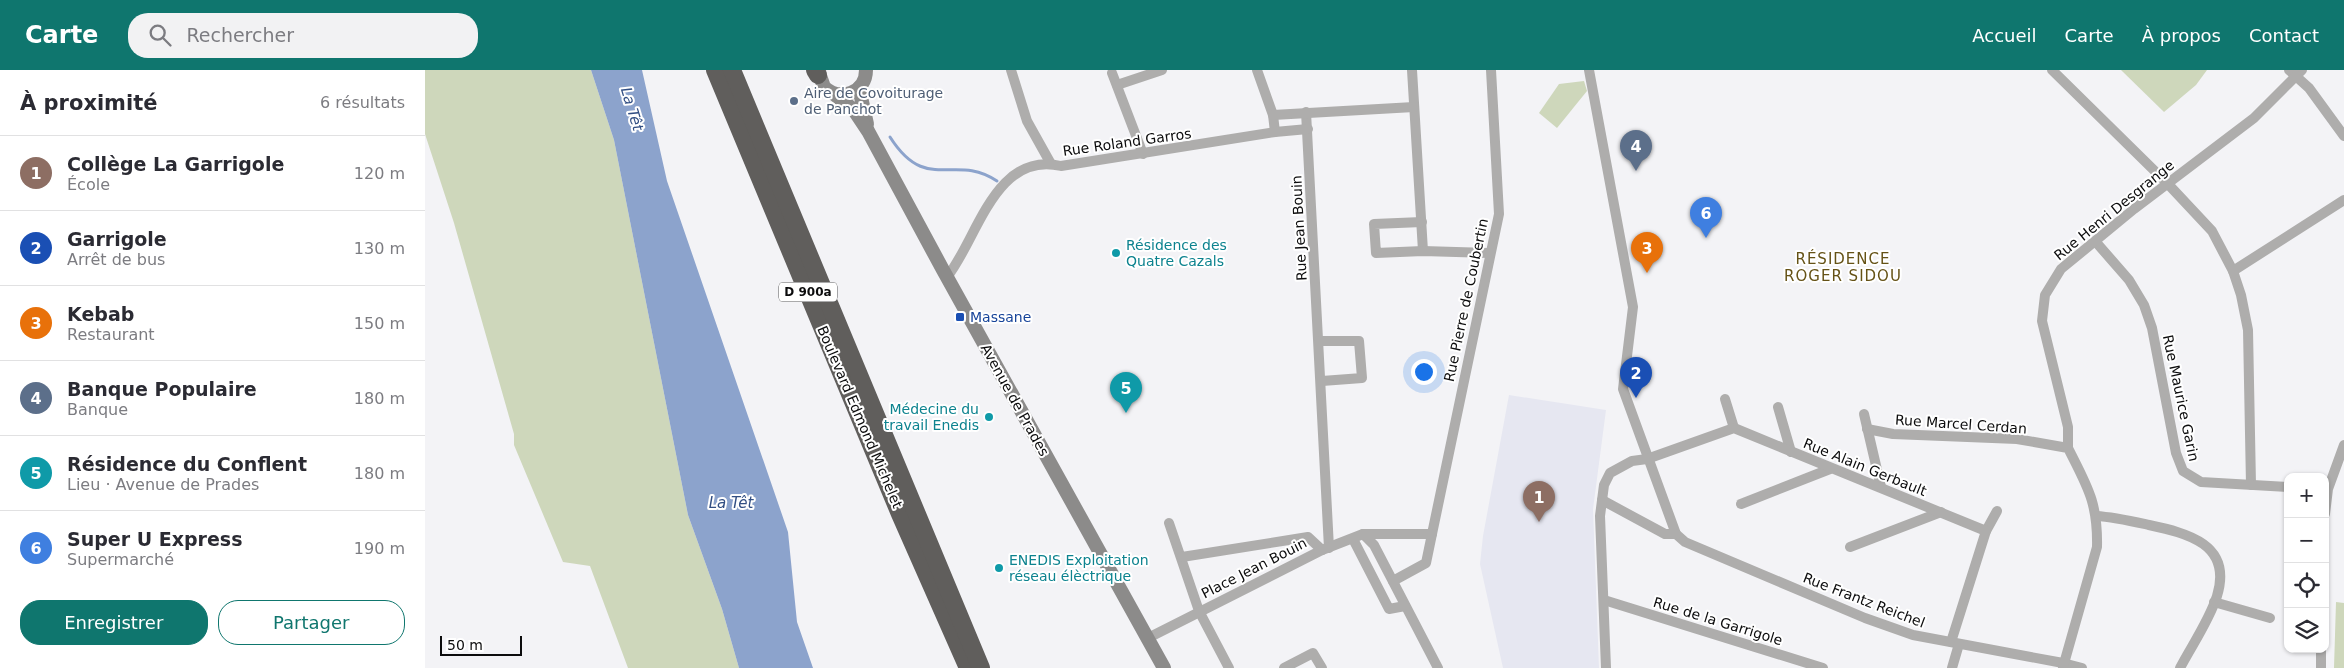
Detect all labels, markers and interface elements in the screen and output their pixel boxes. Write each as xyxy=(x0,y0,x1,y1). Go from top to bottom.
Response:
search box xyxy=(128,13,478,58)
text: Carte xyxy=(25,21,98,49)
icon: search xyxy=(146,21,174,49)
text: Rechercher xyxy=(186,24,294,46)
text: Accueil xyxy=(1972,25,2037,46)
text: Carte xyxy=(2065,25,2114,46)
text: À propos xyxy=(2142,25,2221,46)
text: Contact xyxy=(2249,25,2319,46)
water label: La Têt xyxy=(617,85,647,134)
place label: Aire de Covoiturage de Panchot xyxy=(804,85,943,117)
text: À proximité xyxy=(20,91,157,115)
text: 6 résultats xyxy=(320,93,405,112)
marker: Aire de Covoiturage de Panchot xyxy=(788,95,800,107)
street label: Rue Roland Garros xyxy=(1062,125,1192,159)
pin: 4 xyxy=(1620,130,1652,171)
text: Collège La Garrigole xyxy=(67,153,284,175)
street label: Rue Henri Desgrange xyxy=(2051,157,2177,263)
text: 1 xyxy=(30,164,42,183)
text: 120 m xyxy=(354,164,405,183)
text: École xyxy=(67,175,110,194)
street label: Rue Jean Bouin xyxy=(1288,175,1310,281)
pin: 6 xyxy=(1690,197,1722,238)
street label: Rue Pierre de Coubertin xyxy=(1441,217,1491,383)
text: Garrigole xyxy=(67,228,167,250)
pin: 3 xyxy=(1631,232,1663,273)
place label: Résidence des Quatre Cazals xyxy=(1126,237,1227,269)
text: 2 xyxy=(30,239,42,258)
text: 130 m xyxy=(354,239,405,258)
marker: Résidence des Quatre Cazals xyxy=(1110,247,1122,259)
district label: RÉSIDENCE ROGER SIDOU xyxy=(1784,249,1902,285)
text: Arrêt de bus xyxy=(67,250,165,269)
road number: D 900a xyxy=(779,282,837,302)
text: Kebab xyxy=(67,303,134,325)
place label: Massane xyxy=(970,309,1031,325)
marker: Massane xyxy=(954,311,966,323)
text: 3 xyxy=(30,314,42,333)
text: 150 m xyxy=(354,314,405,333)
street label: Boulevard Edmond Michelet xyxy=(814,323,906,511)
text: Restaurant xyxy=(67,325,155,344)
street label: Rue Maurice Garin xyxy=(2160,333,2202,463)
street label: Avenue de Prades xyxy=(978,341,1052,459)
pin: 2 xyxy=(1620,357,1652,398)
your location xyxy=(1411,359,1437,385)
pin: 5 xyxy=(1110,372,1142,413)
text: Banque Populaire xyxy=(67,378,257,400)
text: 4 xyxy=(30,389,42,408)
text: 180 m xyxy=(354,389,405,408)
text: Banque xyxy=(67,400,128,419)
place label: Médecine du travail Enedis xyxy=(884,401,979,433)
marker: Médecine du travail Enedis xyxy=(983,411,995,423)
street label: Rue Marcel Cerdan xyxy=(1895,411,2027,437)
street label: Rue Alain Gerbault xyxy=(1801,435,1929,499)
text: Résidence du Conflent xyxy=(67,453,307,475)
text: 5 xyxy=(30,464,42,483)
text: 180 m xyxy=(354,464,405,483)
map controls xyxy=(2284,473,2329,653)
button: + xyxy=(2284,473,2329,518)
text: Lieu · Avenue de Prades xyxy=(67,475,259,494)
pin: 1 xyxy=(1523,481,1555,522)
water label: La Têt xyxy=(709,494,754,512)
button: − xyxy=(2284,518,2329,563)
text: Super U Express xyxy=(67,528,242,550)
street label: Place Jean Bouin xyxy=(1199,535,1309,601)
text: 6 xyxy=(30,539,42,558)
text: 190 m xyxy=(354,539,405,558)
text: Supermarché xyxy=(67,550,174,569)
place label: ENEDIS Exploitation réseau élèctrique xyxy=(1009,552,1149,584)
marker: ENEDIS Exploitation réseau élèctrique xyxy=(993,562,1005,574)
button: locate xyxy=(2284,563,2329,608)
street label: Rue Frantz Reichel xyxy=(1801,569,1927,631)
street label: Rue de la Garrigole xyxy=(1651,594,1785,648)
button: Enregistrer xyxy=(20,600,208,645)
button: Partager xyxy=(218,600,405,645)
button: layers xyxy=(2284,608,2329,653)
scale bar xyxy=(440,633,523,656)
text: 50 m xyxy=(447,637,483,653)

